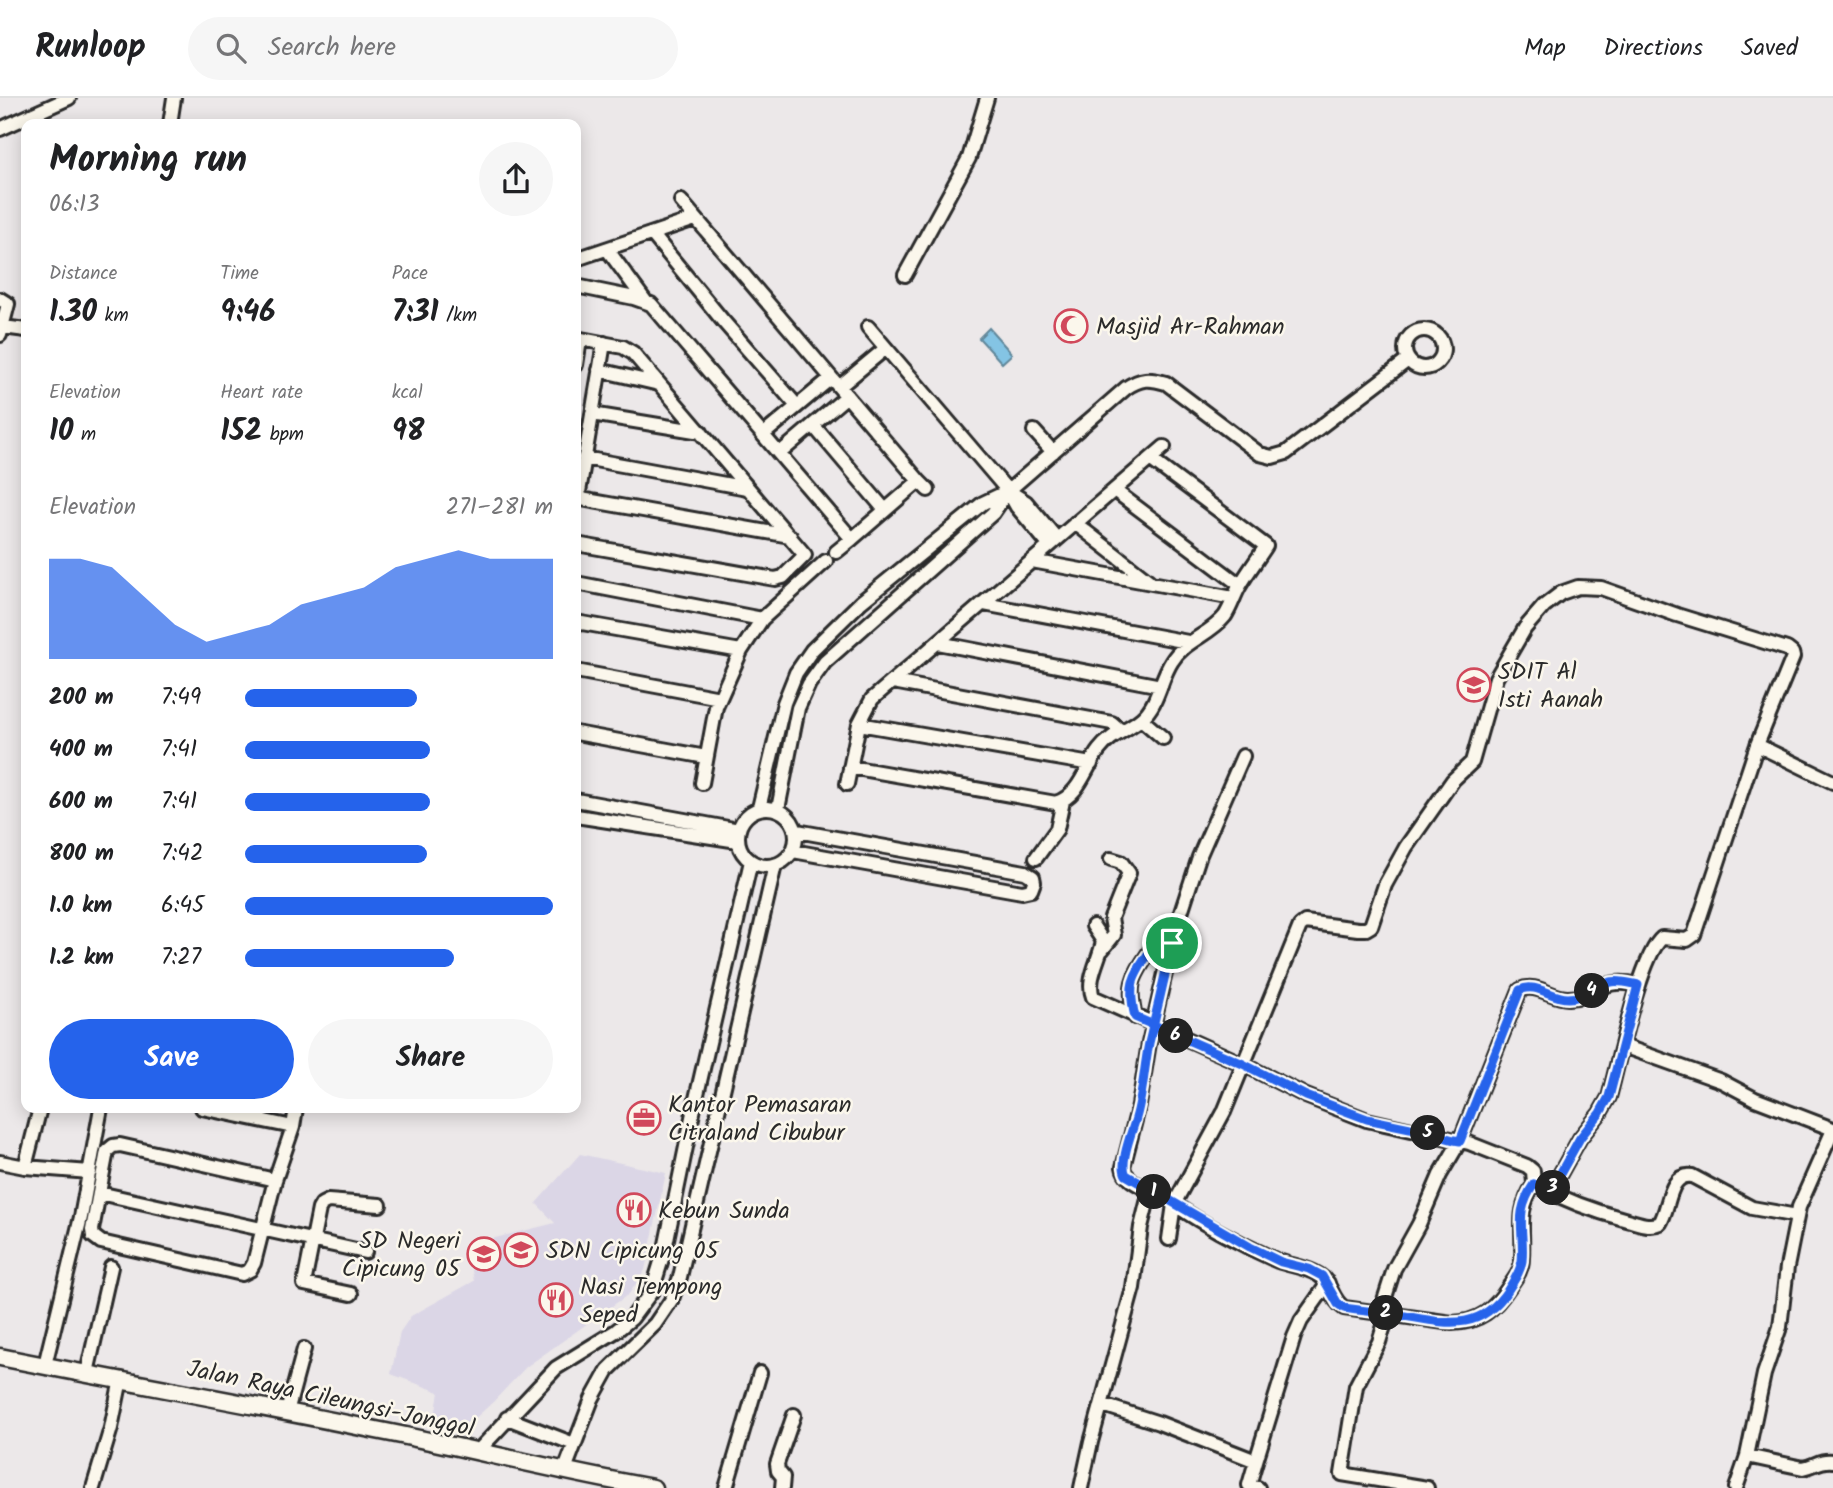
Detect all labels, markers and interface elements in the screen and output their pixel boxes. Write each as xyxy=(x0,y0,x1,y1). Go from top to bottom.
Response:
search box xyxy=(188,17,678,80)
text: Runloop xyxy=(35,22,146,75)
text: Search here xyxy=(268,27,396,69)
icon: search xyxy=(212,29,250,67)
text: Map xyxy=(1524,29,1566,68)
text: Directions xyxy=(1604,29,1703,68)
text: Saved xyxy=(1741,29,1798,68)
text: Morning run xyxy=(49,131,247,191)
button: share xyxy=(479,142,553,216)
text: 06:13 xyxy=(49,187,99,223)
text: Distance xyxy=(49,259,117,289)
text: Time xyxy=(220,259,259,289)
text: Pace xyxy=(392,259,428,289)
text: 1.30 xyxy=(49,289,97,337)
text: 9:46 xyxy=(220,289,276,337)
text: 7:31 xyxy=(392,289,439,337)
text: km xyxy=(97,301,129,331)
text: /km xyxy=(439,301,477,331)
mosque icon: Masjid Ar-Rahman xyxy=(1052,307,1090,345)
place label: Masjid Ar-Rahman xyxy=(1096,308,1285,347)
text: Elevation xyxy=(49,378,121,408)
text: Heart rate xyxy=(220,378,303,408)
text: kcal xyxy=(392,378,423,408)
text: 10 xyxy=(49,408,73,456)
text: 152 xyxy=(220,408,262,456)
text: 98 xyxy=(392,408,425,456)
text: m xyxy=(73,420,96,450)
text: bpm xyxy=(262,420,304,450)
text: Elevation xyxy=(49,490,136,526)
text: 271–281 m xyxy=(446,490,553,526)
place label: SDIT Al Isti Aanah xyxy=(1498,653,1603,720)
school or university icon: SDIT Al Isti Aanah xyxy=(1455,666,1493,704)
text: 200 m xyxy=(49,680,114,716)
text: 7:49 xyxy=(161,680,201,716)
text: 400 m xyxy=(49,732,113,768)
text: 7:41 xyxy=(161,732,197,768)
text: 600 m xyxy=(49,784,113,820)
text: 7:41 xyxy=(161,784,197,820)
text: 800 m xyxy=(49,836,114,872)
text: 7:42 xyxy=(161,836,203,872)
text: 1.0 km xyxy=(49,888,112,924)
text: 6:45 xyxy=(161,888,204,924)
pin xyxy=(1142,913,1202,973)
icon: arrive xyxy=(1153,924,1191,962)
text: 1.2 km xyxy=(49,940,114,976)
text: 7:27 xyxy=(161,940,201,976)
pin: 4 xyxy=(1574,974,1610,1008)
text: 4 xyxy=(1586,975,1597,1005)
pin: 6 xyxy=(1158,1018,1194,1054)
button: Save xyxy=(49,1019,294,1099)
button: Share xyxy=(308,1019,553,1099)
text: 6 xyxy=(1170,1020,1181,1050)
place label: Kantor Pemasaran Citraland Cibubur xyxy=(668,1086,852,1153)
office icon: Kantor Pemasaran Citraland Cibubur xyxy=(625,1099,663,1137)
pin: 5 xyxy=(1410,1116,1446,1150)
text: 5 xyxy=(1423,1117,1432,1147)
pin: 3 xyxy=(1536,1170,1570,1206)
text: 3 xyxy=(1547,1172,1558,1202)
pin: 1 xyxy=(1136,1174,1172,1210)
text: 1 xyxy=(1151,1176,1156,1206)
restaurant icon: Kebun Sunda xyxy=(615,1191,653,1229)
place label: Kebun Sunda xyxy=(658,1192,790,1231)
place label: SD Negeri Cipicung 05 xyxy=(342,1222,462,1289)
school or university icon: SDN Cipicung 05 xyxy=(502,1231,540,1269)
place label: SDN Cipicung 05 xyxy=(546,1232,720,1271)
school or university icon: SD Negeri Cipicung 05 xyxy=(465,1235,503,1273)
place label: Nasi Tempong Seped xyxy=(580,1268,722,1335)
restaurant icon: Nasi Tempong Seped xyxy=(537,1281,575,1319)
pin: 2 xyxy=(1368,1296,1404,1330)
text: 2 xyxy=(1380,1297,1391,1327)
street label: Jalan Raya Cileungsi-Jonggol xyxy=(183,1350,478,1449)

